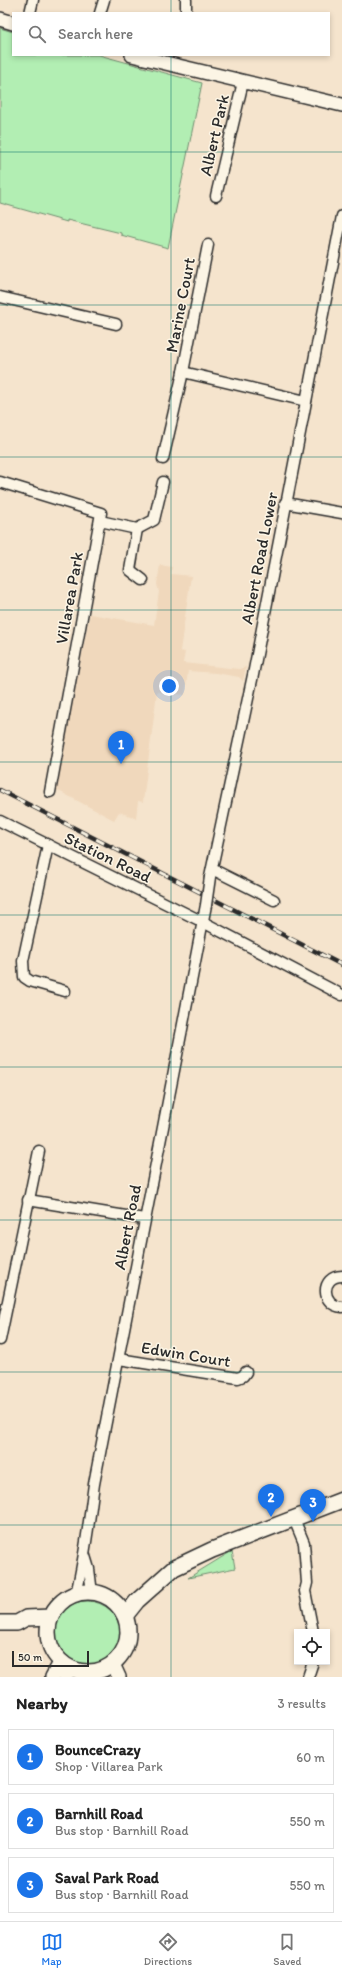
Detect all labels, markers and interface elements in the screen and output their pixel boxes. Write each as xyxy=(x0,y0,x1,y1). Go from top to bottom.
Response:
search box xyxy=(12,12,330,56)
icon: search xyxy=(26,23,48,45)
text: Search here xyxy=(58,25,133,43)
street label: Albert Park xyxy=(195,92,233,178)
street label: Marine Court xyxy=(161,256,199,354)
street label: Albert Road Lower xyxy=(236,490,282,626)
street label: Villarea Park xyxy=(51,550,87,646)
your location xyxy=(159,676,179,696)
pin: 1 xyxy=(108,731,134,764)
street label: Station Road xyxy=(61,827,155,887)
street label: Albert Road xyxy=(109,1183,145,1271)
street label: Edwin Court xyxy=(140,1337,233,1371)
pin: 2 xyxy=(258,1484,284,1517)
pin: 3 xyxy=(300,1489,326,1522)
map controls xyxy=(294,1629,330,1665)
button: locate xyxy=(294,1629,330,1665)
scale bar xyxy=(12,1649,89,1668)
text: 50 m xyxy=(18,1651,42,1664)
text: Nearby xyxy=(16,1693,68,1713)
text: 3 results xyxy=(277,1696,326,1711)
text: BounceCrazy xyxy=(55,1741,141,1759)
text: 1 xyxy=(27,1750,33,1765)
text: 60 m xyxy=(296,1750,325,1765)
text: Shop · Villarea Park xyxy=(55,1759,163,1774)
text: Barnhill Road xyxy=(55,1805,143,1823)
text: 2 xyxy=(27,1814,33,1829)
text: 550 m xyxy=(289,1814,325,1829)
text: Bus stop · Barnhill Road xyxy=(55,1823,189,1838)
text: Saval Park Road xyxy=(55,1869,159,1887)
text: 3 xyxy=(26,1878,34,1893)
text: 550 m xyxy=(289,1878,325,1893)
text: Bus stop · Barnhill Road xyxy=(55,1887,189,1902)
tab: Map xyxy=(41,1931,63,1968)
tab: Directions xyxy=(144,1931,192,1968)
tab: Saved xyxy=(273,1931,301,1968)

